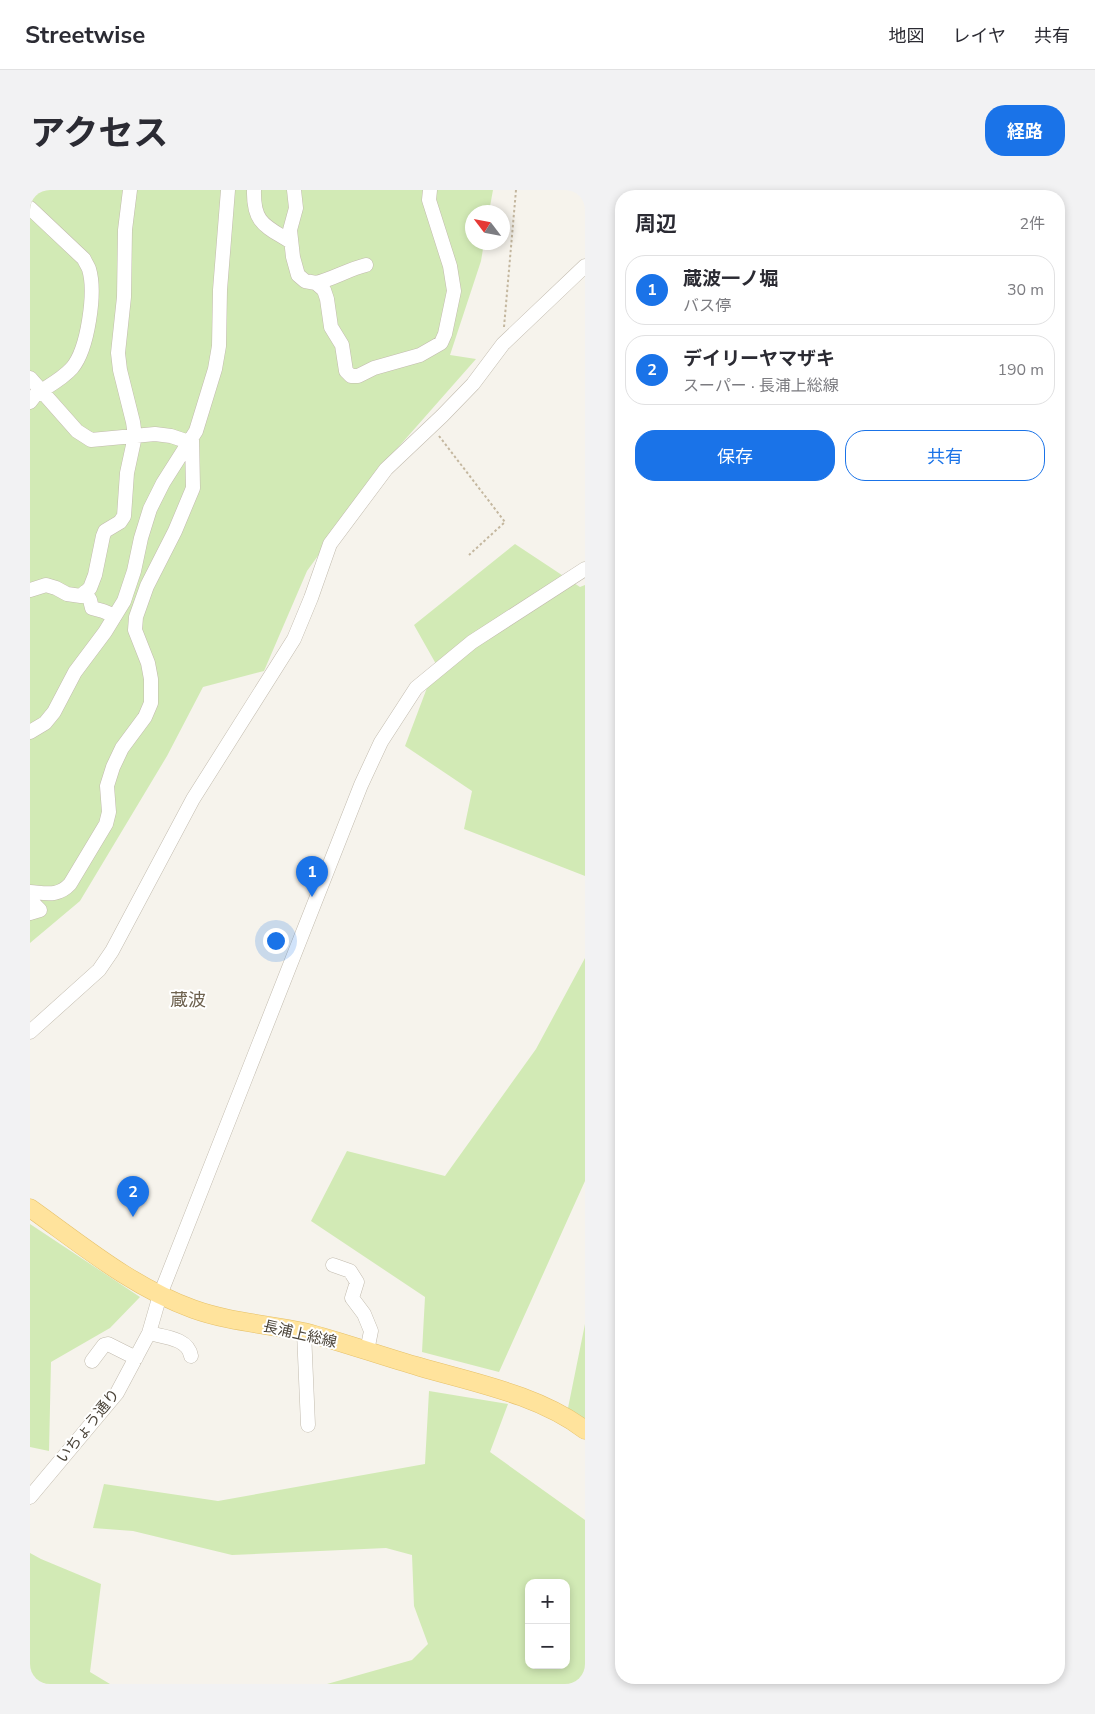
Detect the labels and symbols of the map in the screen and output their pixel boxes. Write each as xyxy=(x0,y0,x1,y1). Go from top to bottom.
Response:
north arrow xyxy=(465,205,510,250)
pin: 1 xyxy=(296,856,328,897)
your location xyxy=(263,928,289,954)
district label: 蔵波 xyxy=(170,988,206,1012)
pin: 2 xyxy=(117,1176,149,1217)
street label: 長浦上総線 xyxy=(261,1316,339,1352)
street label: いちょう通り xyxy=(52,1385,124,1467)

